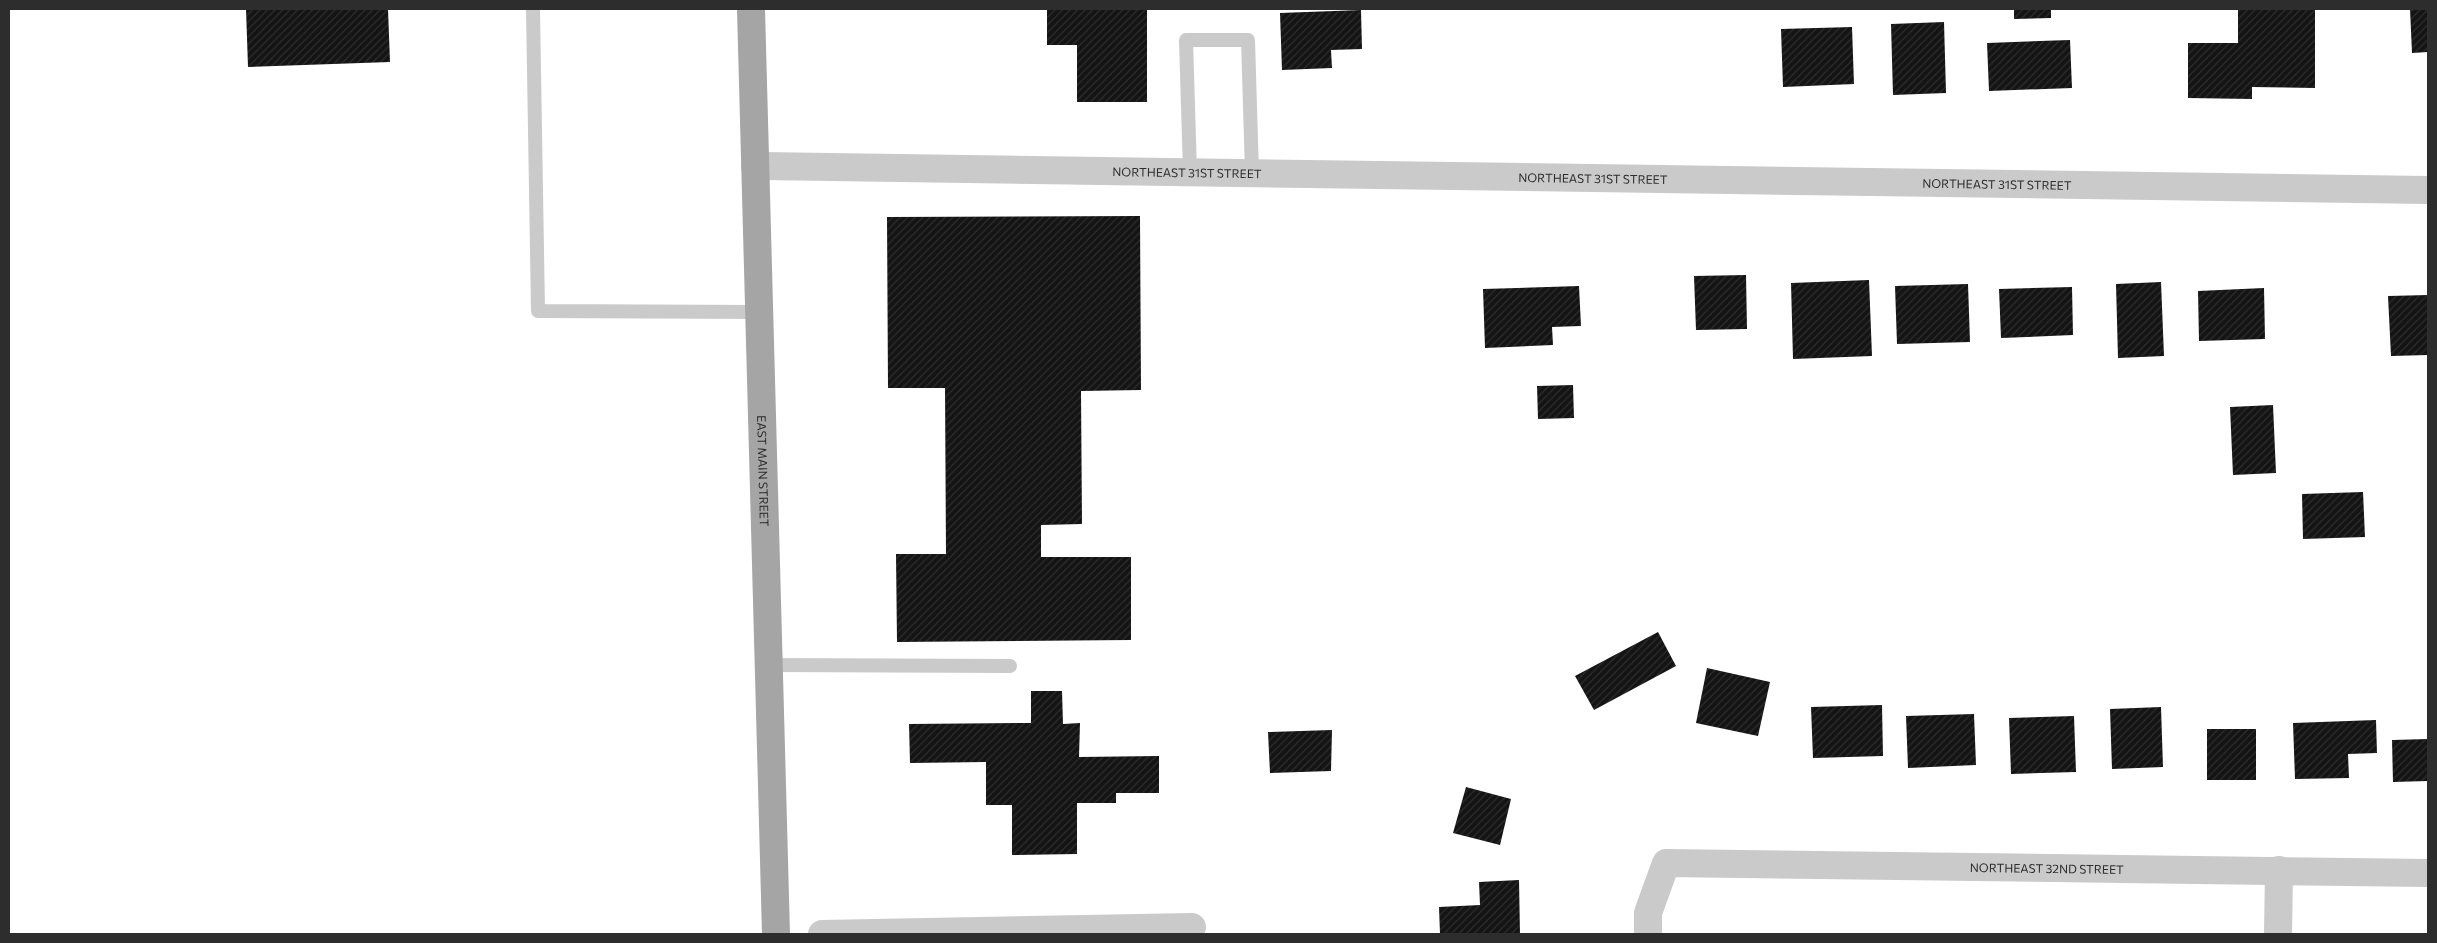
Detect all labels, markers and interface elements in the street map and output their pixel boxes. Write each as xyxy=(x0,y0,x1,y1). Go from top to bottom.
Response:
street label: NORTHEAST 31ST STREET xyxy=(1112,164,1262,180)
street label: NORTHEAST 31ST STREET xyxy=(1518,170,1668,186)
street label: NORTHEAST 31ST STREET xyxy=(1922,176,2072,192)
street label: EAST MAIN STREET xyxy=(755,415,772,527)
street label: NORTHEAST 32ND STREET xyxy=(1970,860,2124,876)

